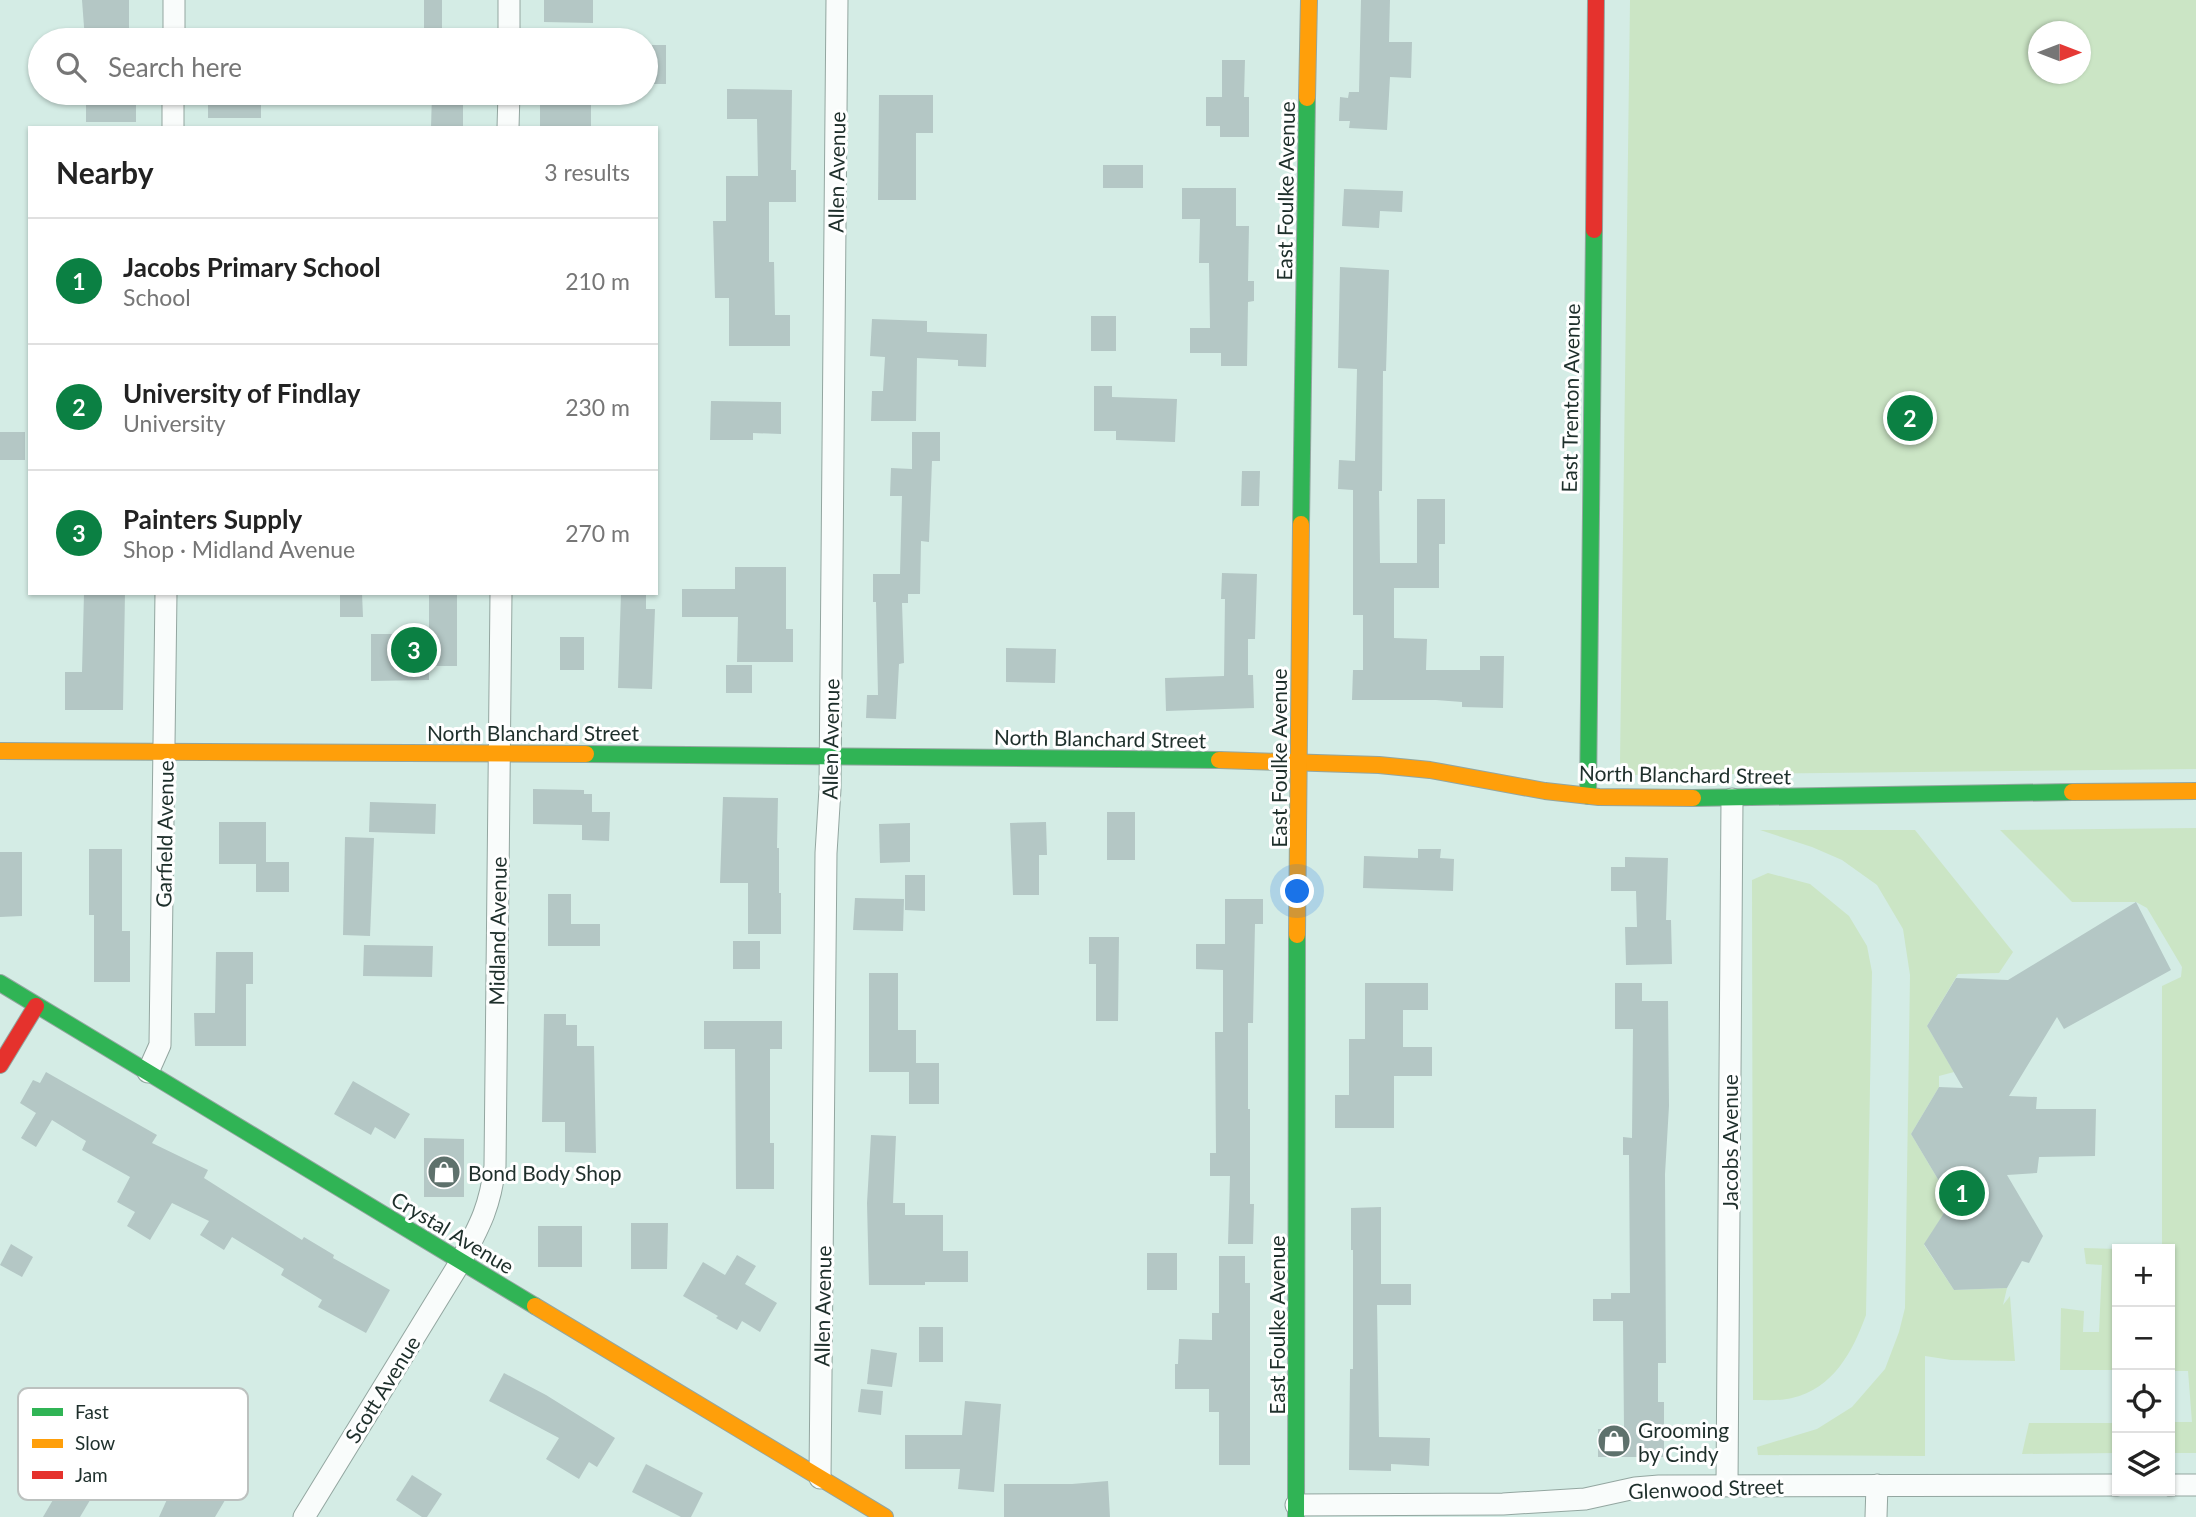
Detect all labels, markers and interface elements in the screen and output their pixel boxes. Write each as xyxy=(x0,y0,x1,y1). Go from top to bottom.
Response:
north arrow xyxy=(2028,21,2091,84)
search box xyxy=(28,28,658,105)
icon: search xyxy=(52,48,90,86)
text: Search here xyxy=(108,51,242,83)
street label: East Foulke Avenue xyxy=(1271,101,1299,281)
street label: Allen Avenue xyxy=(822,111,850,233)
text: Nearby xyxy=(56,154,154,190)
text: 3 results xyxy=(544,158,630,186)
text: Jacobs Primary School xyxy=(123,251,381,283)
text: 1 xyxy=(72,267,86,295)
text: 210 m xyxy=(565,267,630,295)
text: School xyxy=(123,283,191,311)
street label: East Trenton Avenue xyxy=(1556,303,1584,493)
text: University of Findlay xyxy=(123,377,361,409)
pin: 2 xyxy=(1887,392,1933,444)
text: 2 xyxy=(72,393,86,421)
text: 230 m xyxy=(565,393,630,421)
text: University xyxy=(123,409,226,437)
text: Painters Supply xyxy=(123,503,302,535)
text: 3 xyxy=(72,519,86,547)
text: 270 m xyxy=(565,519,630,547)
text: Shop · Midland Avenue xyxy=(123,535,355,563)
pin: 3 xyxy=(391,624,437,676)
street label: East Foulke Avenue xyxy=(1266,668,1291,848)
street label: Allen Avenue xyxy=(816,678,844,800)
street label: North Blanchard Street xyxy=(427,720,640,745)
street label: North Blanchard Street xyxy=(994,724,1207,752)
street label: Garfield Avenue xyxy=(150,760,178,908)
street label: North Blanchard Street xyxy=(1579,760,1792,788)
street label: Midland Avenue xyxy=(483,856,511,1006)
your location xyxy=(1280,874,1314,908)
street label: Jacobs Avenue xyxy=(1717,1074,1742,1210)
shop icon: Bond Body Shop xyxy=(425,1153,463,1191)
place label: Bond Body Shop xyxy=(468,1160,622,1185)
pin: 1 xyxy=(1939,1167,1985,1219)
street label: Crystal Avenue xyxy=(387,1186,519,1278)
street label: East Foulke Avenue xyxy=(1264,1235,1289,1415)
map controls xyxy=(2112,1244,2175,1496)
button: + xyxy=(2112,1244,2175,1307)
street label: Allen Avenue xyxy=(808,1245,836,1367)
button: − xyxy=(2112,1307,2175,1370)
street label: Scott Avenue xyxy=(339,1331,425,1447)
button: locate xyxy=(2112,1370,2175,1433)
legend xyxy=(18,1388,248,1500)
text: Fast xyxy=(75,1400,109,1423)
place label: Grooming by Cindy xyxy=(1638,1417,1729,1466)
shop icon: Grooming by Cindy xyxy=(1595,1422,1633,1460)
text: Slow xyxy=(75,1431,115,1454)
button: layers xyxy=(2112,1433,2175,1496)
text: Jam xyxy=(75,1463,108,1486)
street label: Glenwood Street xyxy=(1628,1473,1785,1503)

